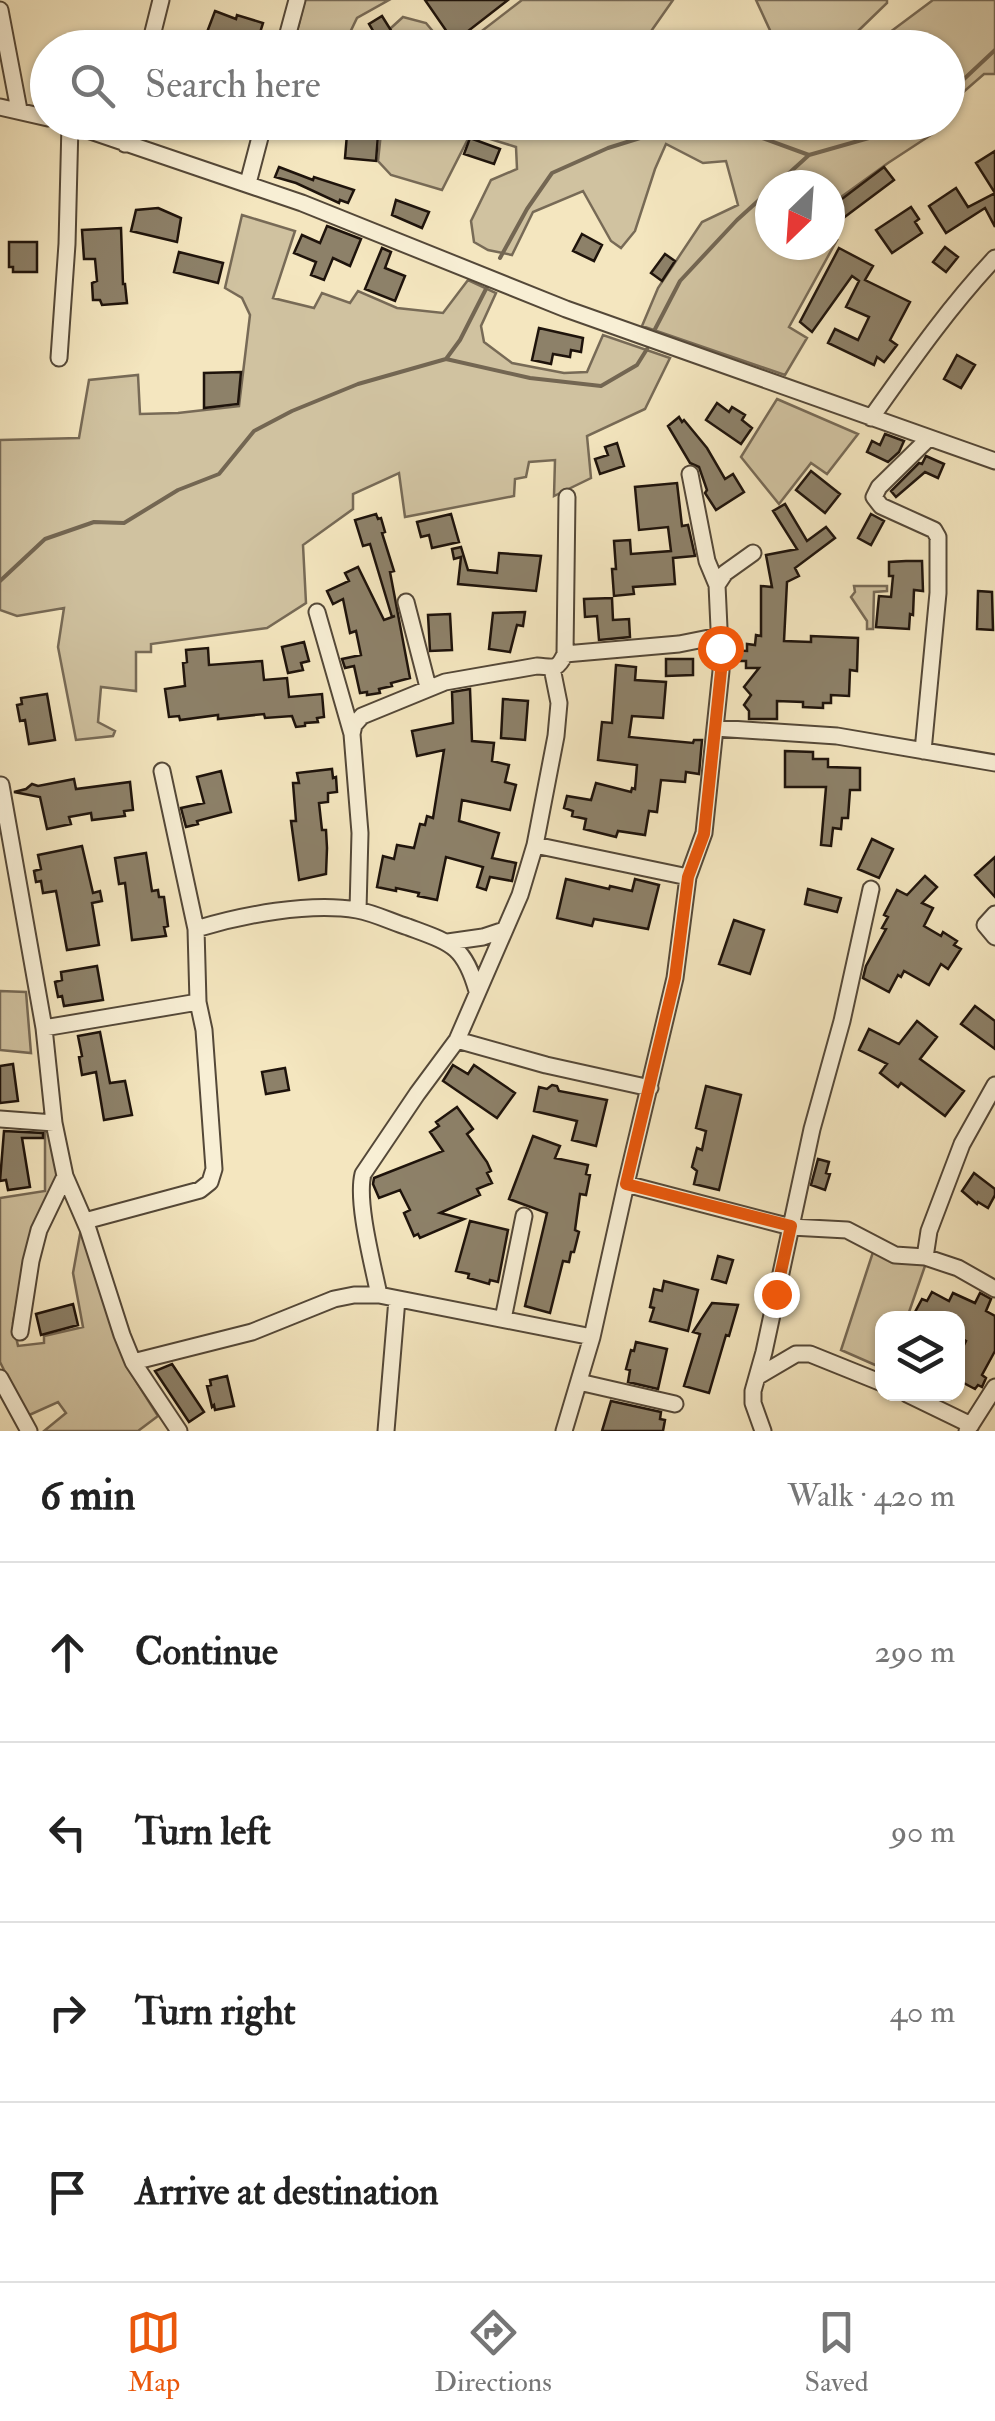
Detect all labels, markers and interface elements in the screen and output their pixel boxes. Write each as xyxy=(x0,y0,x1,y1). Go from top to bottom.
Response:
search box xyxy=(30,30,965,140)
icon: search xyxy=(65,58,120,113)
text: Search here xyxy=(145,61,321,109)
north arrow xyxy=(755,170,845,260)
route start xyxy=(698,626,744,672)
route end xyxy=(754,1272,800,1318)
map controls xyxy=(875,1311,965,1401)
button: layers xyxy=(875,1311,965,1401)
text: 6 min xyxy=(40,1470,135,1522)
text: Walk · 420 m xyxy=(787,1476,955,1516)
icon: ahead xyxy=(40,1625,95,1680)
text: Continue xyxy=(135,1628,278,1676)
text: 290 m xyxy=(874,1632,955,1672)
icon: left xyxy=(40,1805,95,1860)
text: Turn left xyxy=(135,1808,271,1856)
text: 90 m xyxy=(891,1812,955,1852)
icon: right xyxy=(40,1985,95,2040)
text: Turn right xyxy=(135,1988,296,2036)
text: 40 m xyxy=(890,1992,955,2032)
icon: arrive xyxy=(40,2165,95,2220)
text: Arrive at destination xyxy=(135,2168,439,2216)
tab: Map xyxy=(126,2305,181,2400)
tab: Directions xyxy=(434,2305,552,2400)
tab: Saved xyxy=(805,2305,869,2400)

